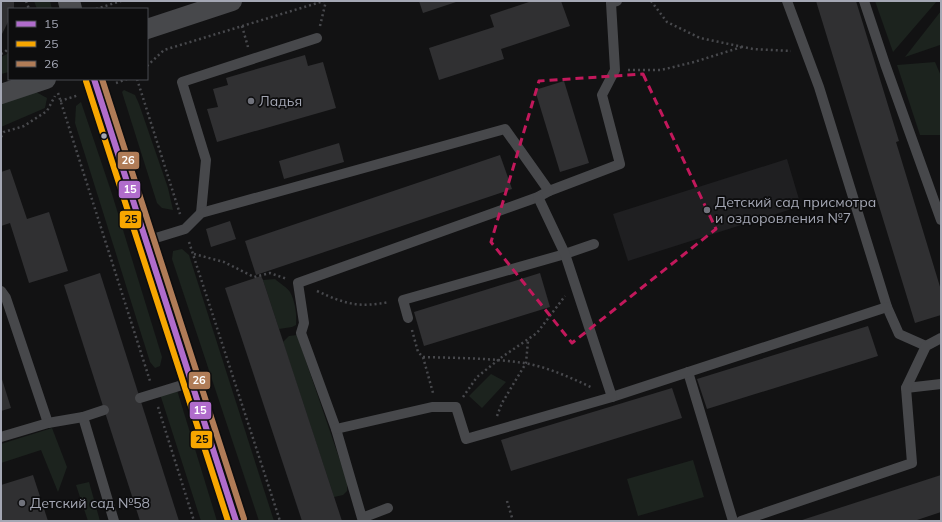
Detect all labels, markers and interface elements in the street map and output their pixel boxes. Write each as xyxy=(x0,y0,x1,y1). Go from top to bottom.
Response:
legend xyxy=(8,8,148,80)
text: 15 xyxy=(44,16,58,31)
text: 25 xyxy=(44,36,58,51)
text: 26 xyxy=(44,56,58,71)
place label: Ладья xyxy=(259,92,302,110)
marker: Ладья xyxy=(246,96,256,106)
unlabelled marker xyxy=(99,131,109,141)
line badge: 26 xyxy=(117,151,140,170)
text: 26 xyxy=(121,153,135,167)
line badge: 15 xyxy=(118,180,141,199)
text: 15 xyxy=(123,182,137,196)
place label: Детский сад присмотра и оздоровления №7 xyxy=(715,193,876,227)
marker: Детский сад присмотра и оздоровления №7 xyxy=(702,205,712,215)
line badge: 25 xyxy=(119,210,142,229)
text: 25 xyxy=(124,212,138,226)
line badge: 26 xyxy=(188,371,211,390)
text: 26 xyxy=(192,373,206,387)
line badge: 15 xyxy=(189,401,212,420)
text: 15 xyxy=(193,403,207,417)
line badge: 25 xyxy=(190,430,213,449)
text: 25 xyxy=(195,432,209,446)
place label: Детский сад №58 xyxy=(30,494,150,512)
marker: Детский сад №58 xyxy=(17,498,27,508)

